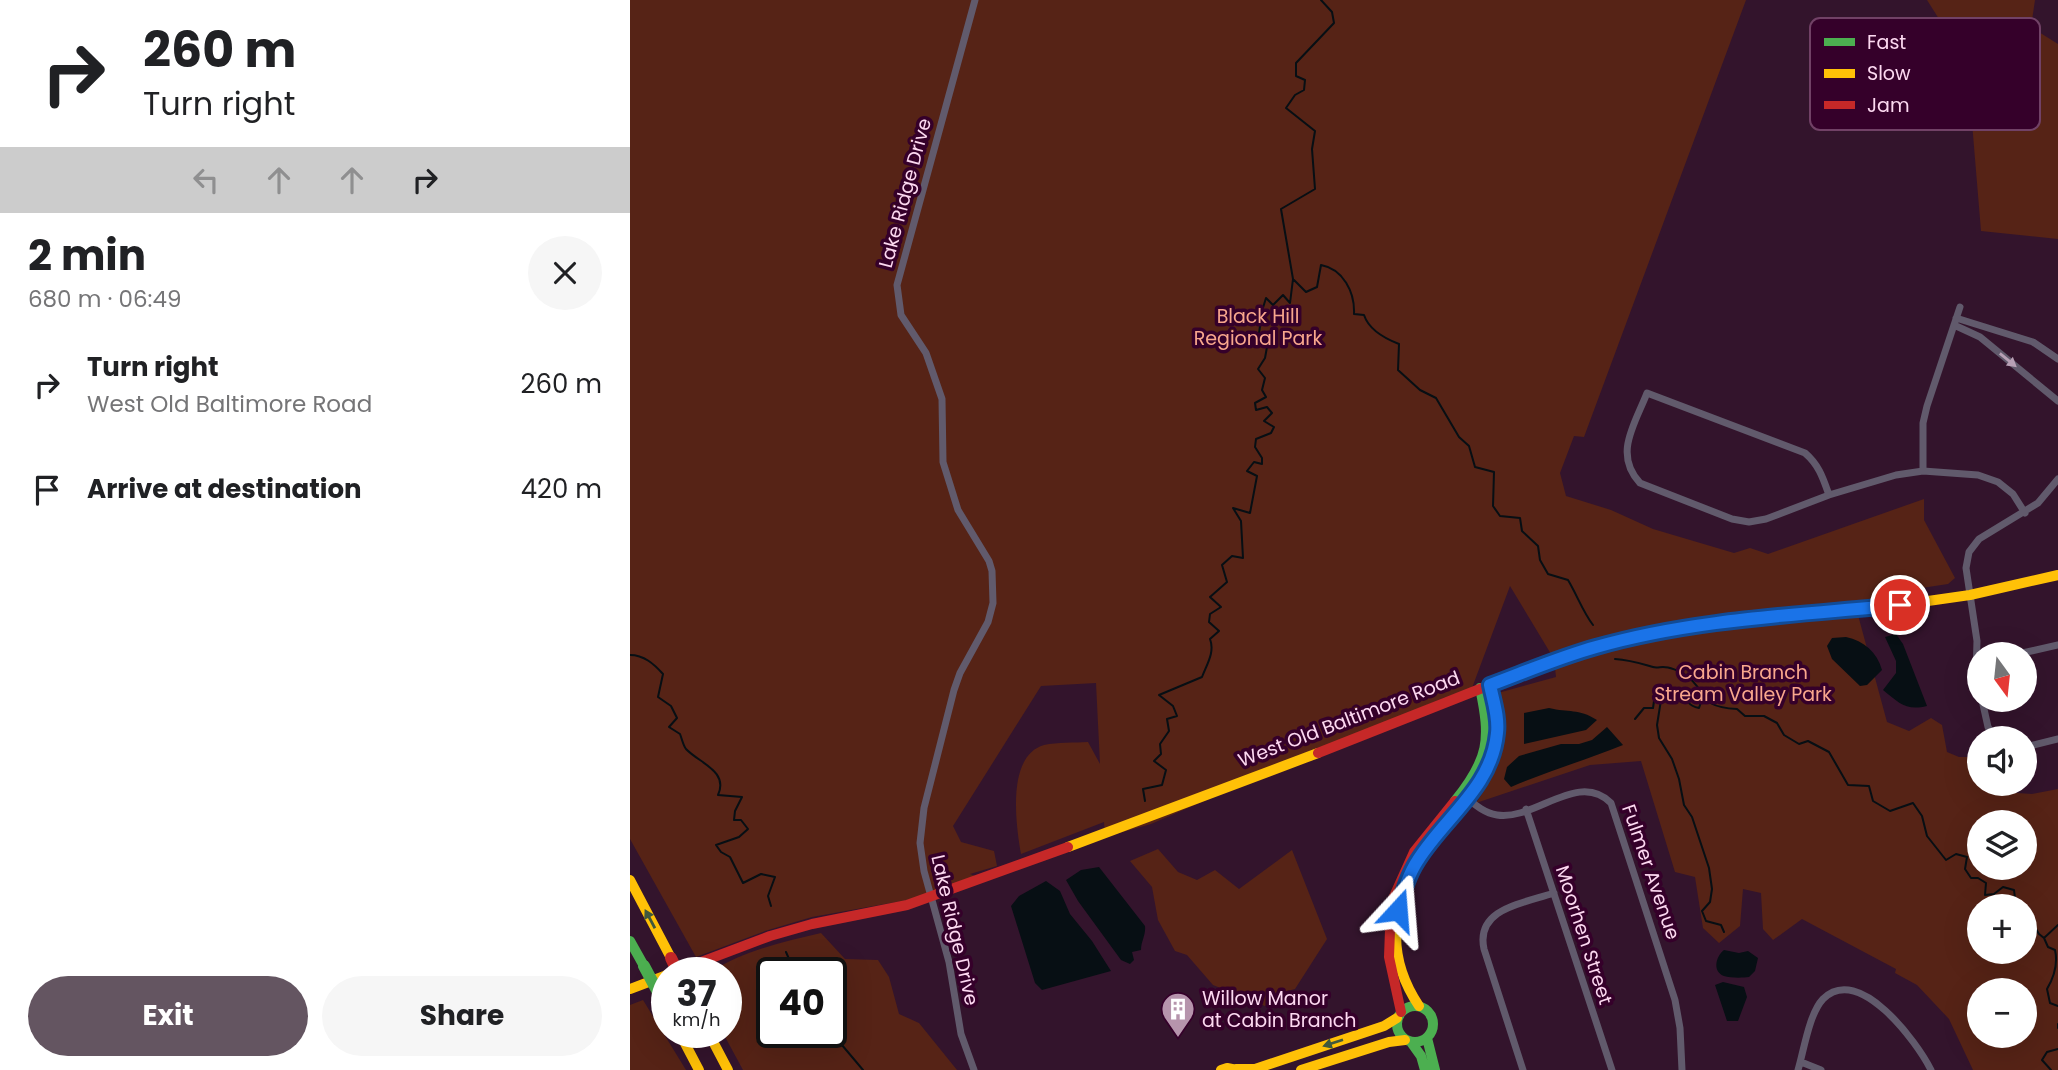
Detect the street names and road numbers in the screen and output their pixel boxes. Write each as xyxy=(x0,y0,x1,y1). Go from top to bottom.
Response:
street label: Lake Ridge Drive xyxy=(872,115,938,271)
street label: West Old Baltimore Road xyxy=(1234,664,1464,774)
street label: Fulmer Avenue xyxy=(1615,801,1687,943)
street label: Lake Ridge Drive xyxy=(925,852,985,1008)
street label: Moorhen Street xyxy=(1549,862,1619,1008)

